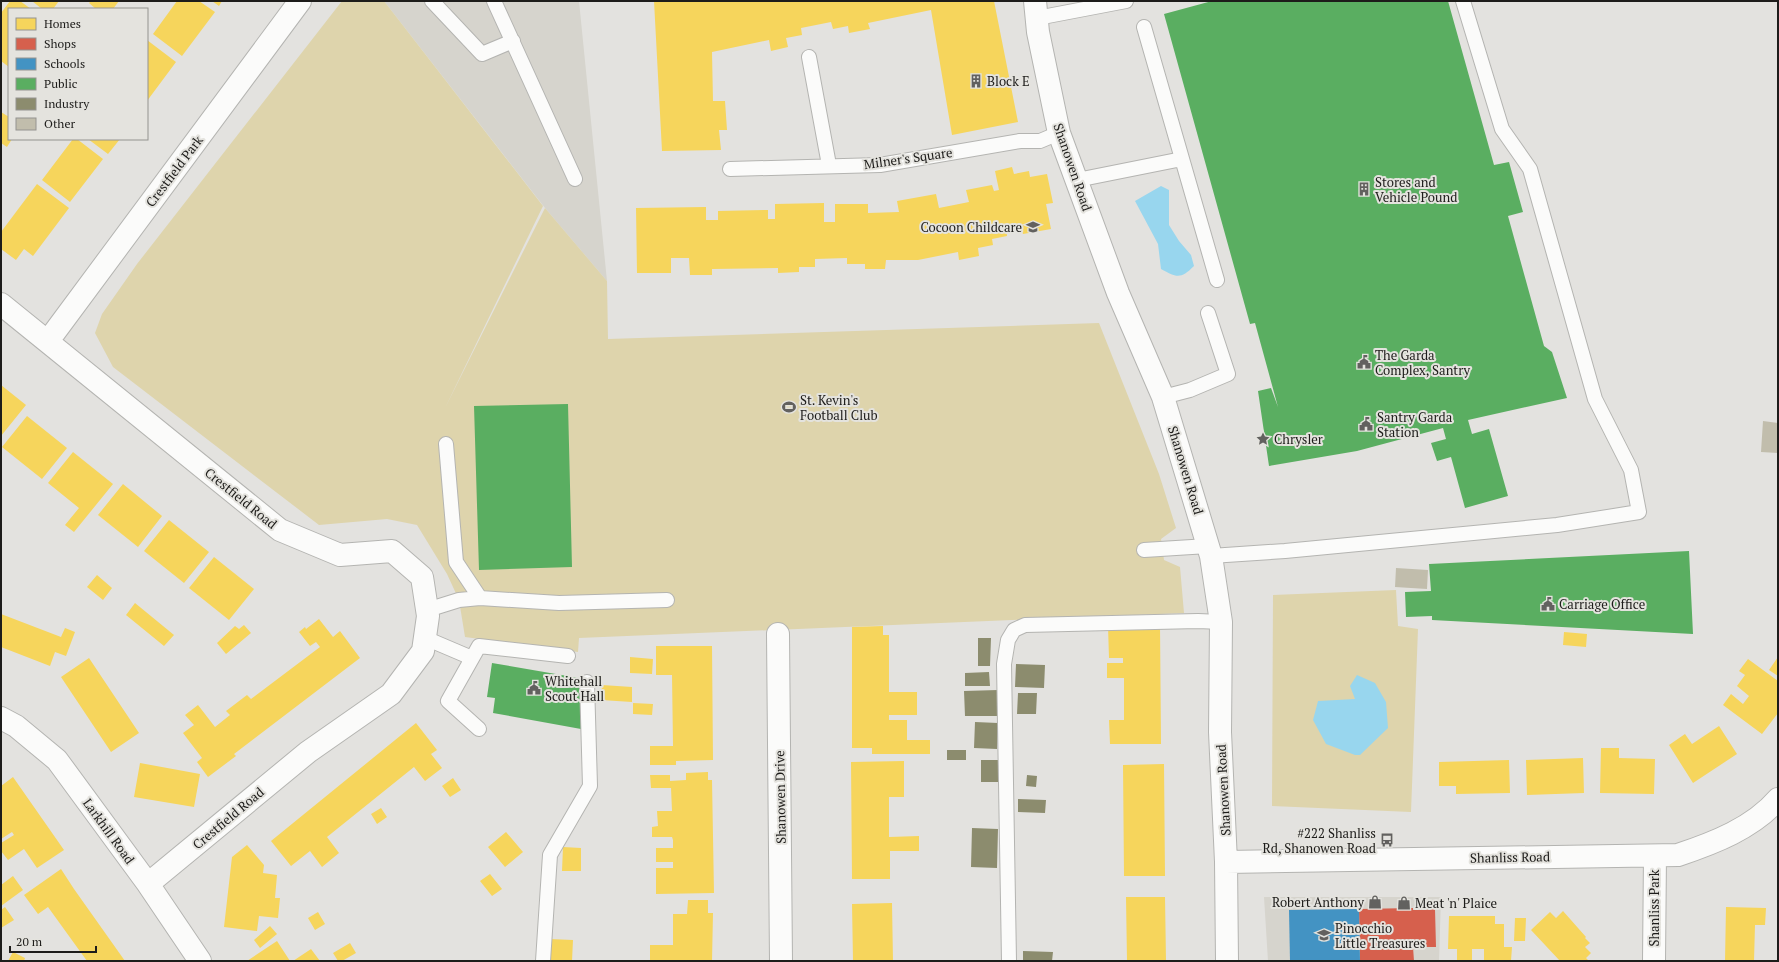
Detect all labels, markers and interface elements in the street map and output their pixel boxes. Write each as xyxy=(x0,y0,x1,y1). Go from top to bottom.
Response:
legend xyxy=(8,8,148,140)
text: Homes xyxy=(44,16,81,31)
text: Shops xyxy=(44,36,76,51)
text: Schools xyxy=(44,56,85,71)
place label: Block E xyxy=(987,72,1030,90)
building icon: Block E xyxy=(968,73,984,89)
text: Public xyxy=(44,76,78,91)
text: Industry xyxy=(44,96,90,111)
text: Other xyxy=(44,116,75,131)
street label: Shanowen Road xyxy=(1050,121,1096,213)
street label: Crestfield Park xyxy=(141,131,207,210)
street label: Milner's Square xyxy=(863,143,953,173)
place label: Stores and Vehicle Pound xyxy=(1375,173,1457,206)
building icon: Stores and Vehicle Pound xyxy=(1356,181,1372,197)
place label: Cocoon Childcare xyxy=(920,218,1022,236)
school or university icon: Cocoon Childcare xyxy=(1025,219,1041,235)
place label: The Garda Complex, Santry xyxy=(1375,346,1470,379)
public building icon: The Garda Complex, Santry xyxy=(1356,354,1372,370)
place label: St. Kevin's Football Club xyxy=(800,391,878,424)
sports icon: St. Kevin's Football Club xyxy=(781,399,797,415)
place label: Santry Garda Station xyxy=(1377,408,1453,441)
public building icon: Santry Garda Station xyxy=(1358,416,1374,432)
street label: Shanowen Road xyxy=(1164,424,1208,516)
place label: Chrysler xyxy=(1274,430,1323,448)
place icon: Chrysler xyxy=(1255,431,1271,447)
street label: Crestfield Road xyxy=(201,463,281,533)
place label: Carriage Office xyxy=(1559,595,1645,613)
public building icon: Carriage Office xyxy=(1540,596,1556,612)
place label: Whitehall Scout Hall xyxy=(545,672,604,705)
public building icon: Whitehall Scout Hall xyxy=(526,680,542,696)
street label: Shanowen Road xyxy=(1212,744,1234,836)
street label: Shanowen Drive xyxy=(770,750,790,844)
street label: Crestfield Road xyxy=(189,783,267,853)
street label: Larkhill Road xyxy=(79,795,139,867)
place label: #222 Shanliss Rd, Shanowen Road xyxy=(1263,824,1376,857)
bus stop icon: #222 Shanliss Rd, Shanowen Road xyxy=(1379,832,1395,848)
street label: Shanliss Road xyxy=(1470,847,1550,867)
street label: Shanliss Park xyxy=(1645,869,1663,947)
place label: Robert Anthony xyxy=(1272,893,1364,911)
shop icon: Robert Anthony xyxy=(1367,894,1383,910)
place label: Meat 'n' Plaice xyxy=(1415,894,1497,912)
shop icon: Meat 'n' Plaice xyxy=(1396,895,1412,911)
place label: Pinocchio Little Treasures xyxy=(1335,919,1425,952)
school or university icon: Pinocchio Little Treasures xyxy=(1316,927,1332,943)
scale bar xyxy=(10,928,96,954)
text: 20 m xyxy=(16,934,43,949)

